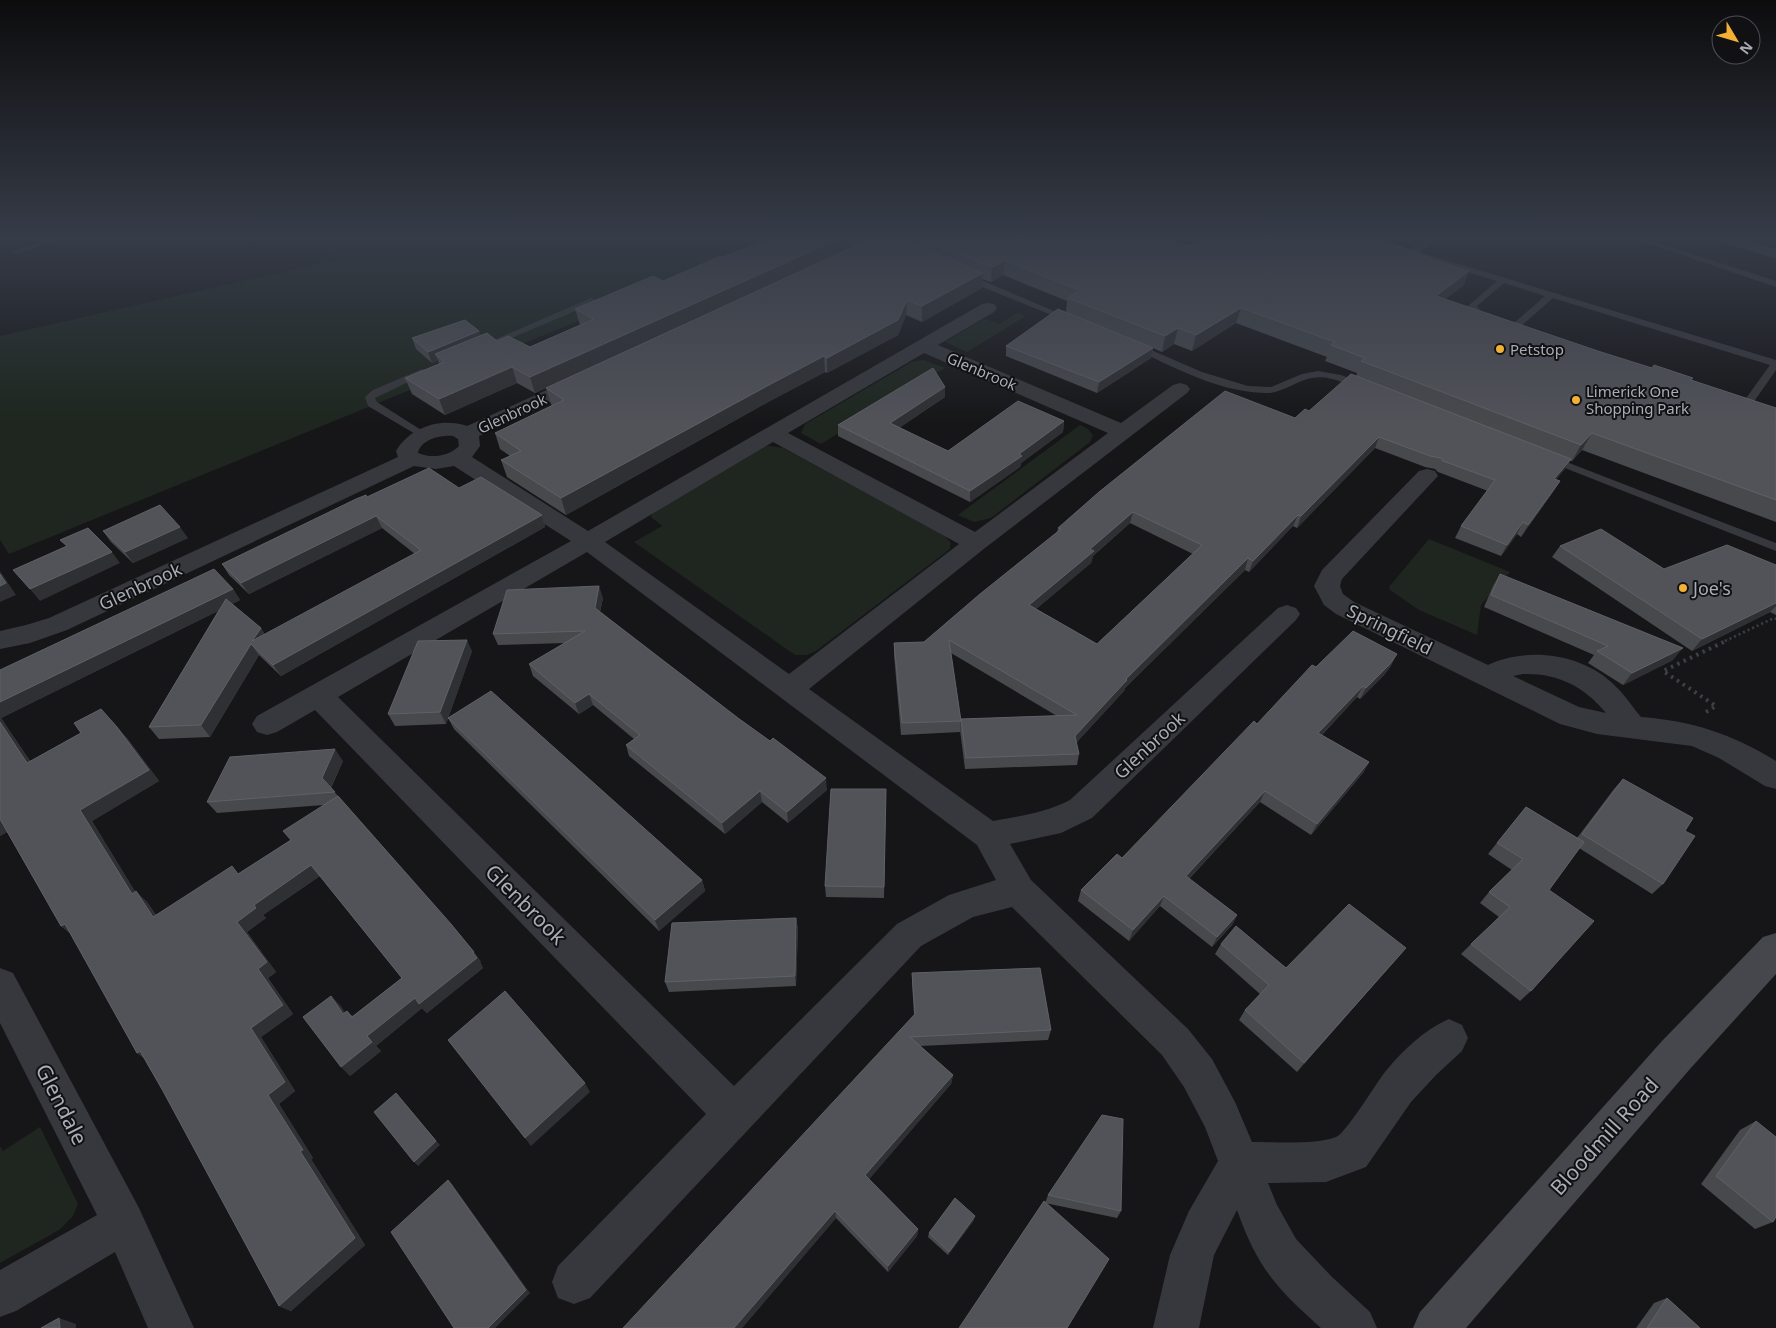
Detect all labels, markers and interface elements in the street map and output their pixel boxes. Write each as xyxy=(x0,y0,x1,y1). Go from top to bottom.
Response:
north arrow xyxy=(1711,15,1761,65)
text: N xyxy=(1736,38,1758,59)
place label: Petstop xyxy=(1510,339,1564,359)
marker: Petstop xyxy=(1494,343,1506,355)
street label: Glenbrook xyxy=(944,347,1020,395)
place label: Limerick One Shopping Park xyxy=(1586,381,1689,418)
street label: Glenbrook xyxy=(474,388,550,438)
marker: Limerick One Shopping Park xyxy=(1570,394,1582,406)
street label: Glenbrook xyxy=(95,556,186,616)
place label: Joe's xyxy=(1691,576,1731,600)
marker: Joe's xyxy=(1677,582,1689,594)
street label: Springfield xyxy=(1343,598,1437,660)
street label: Glenbrook xyxy=(1108,706,1190,784)
street label: Glenbrook xyxy=(480,858,573,951)
street label: Glendale xyxy=(30,1059,94,1149)
street label: Bloodmill Road xyxy=(1544,1071,1664,1201)

